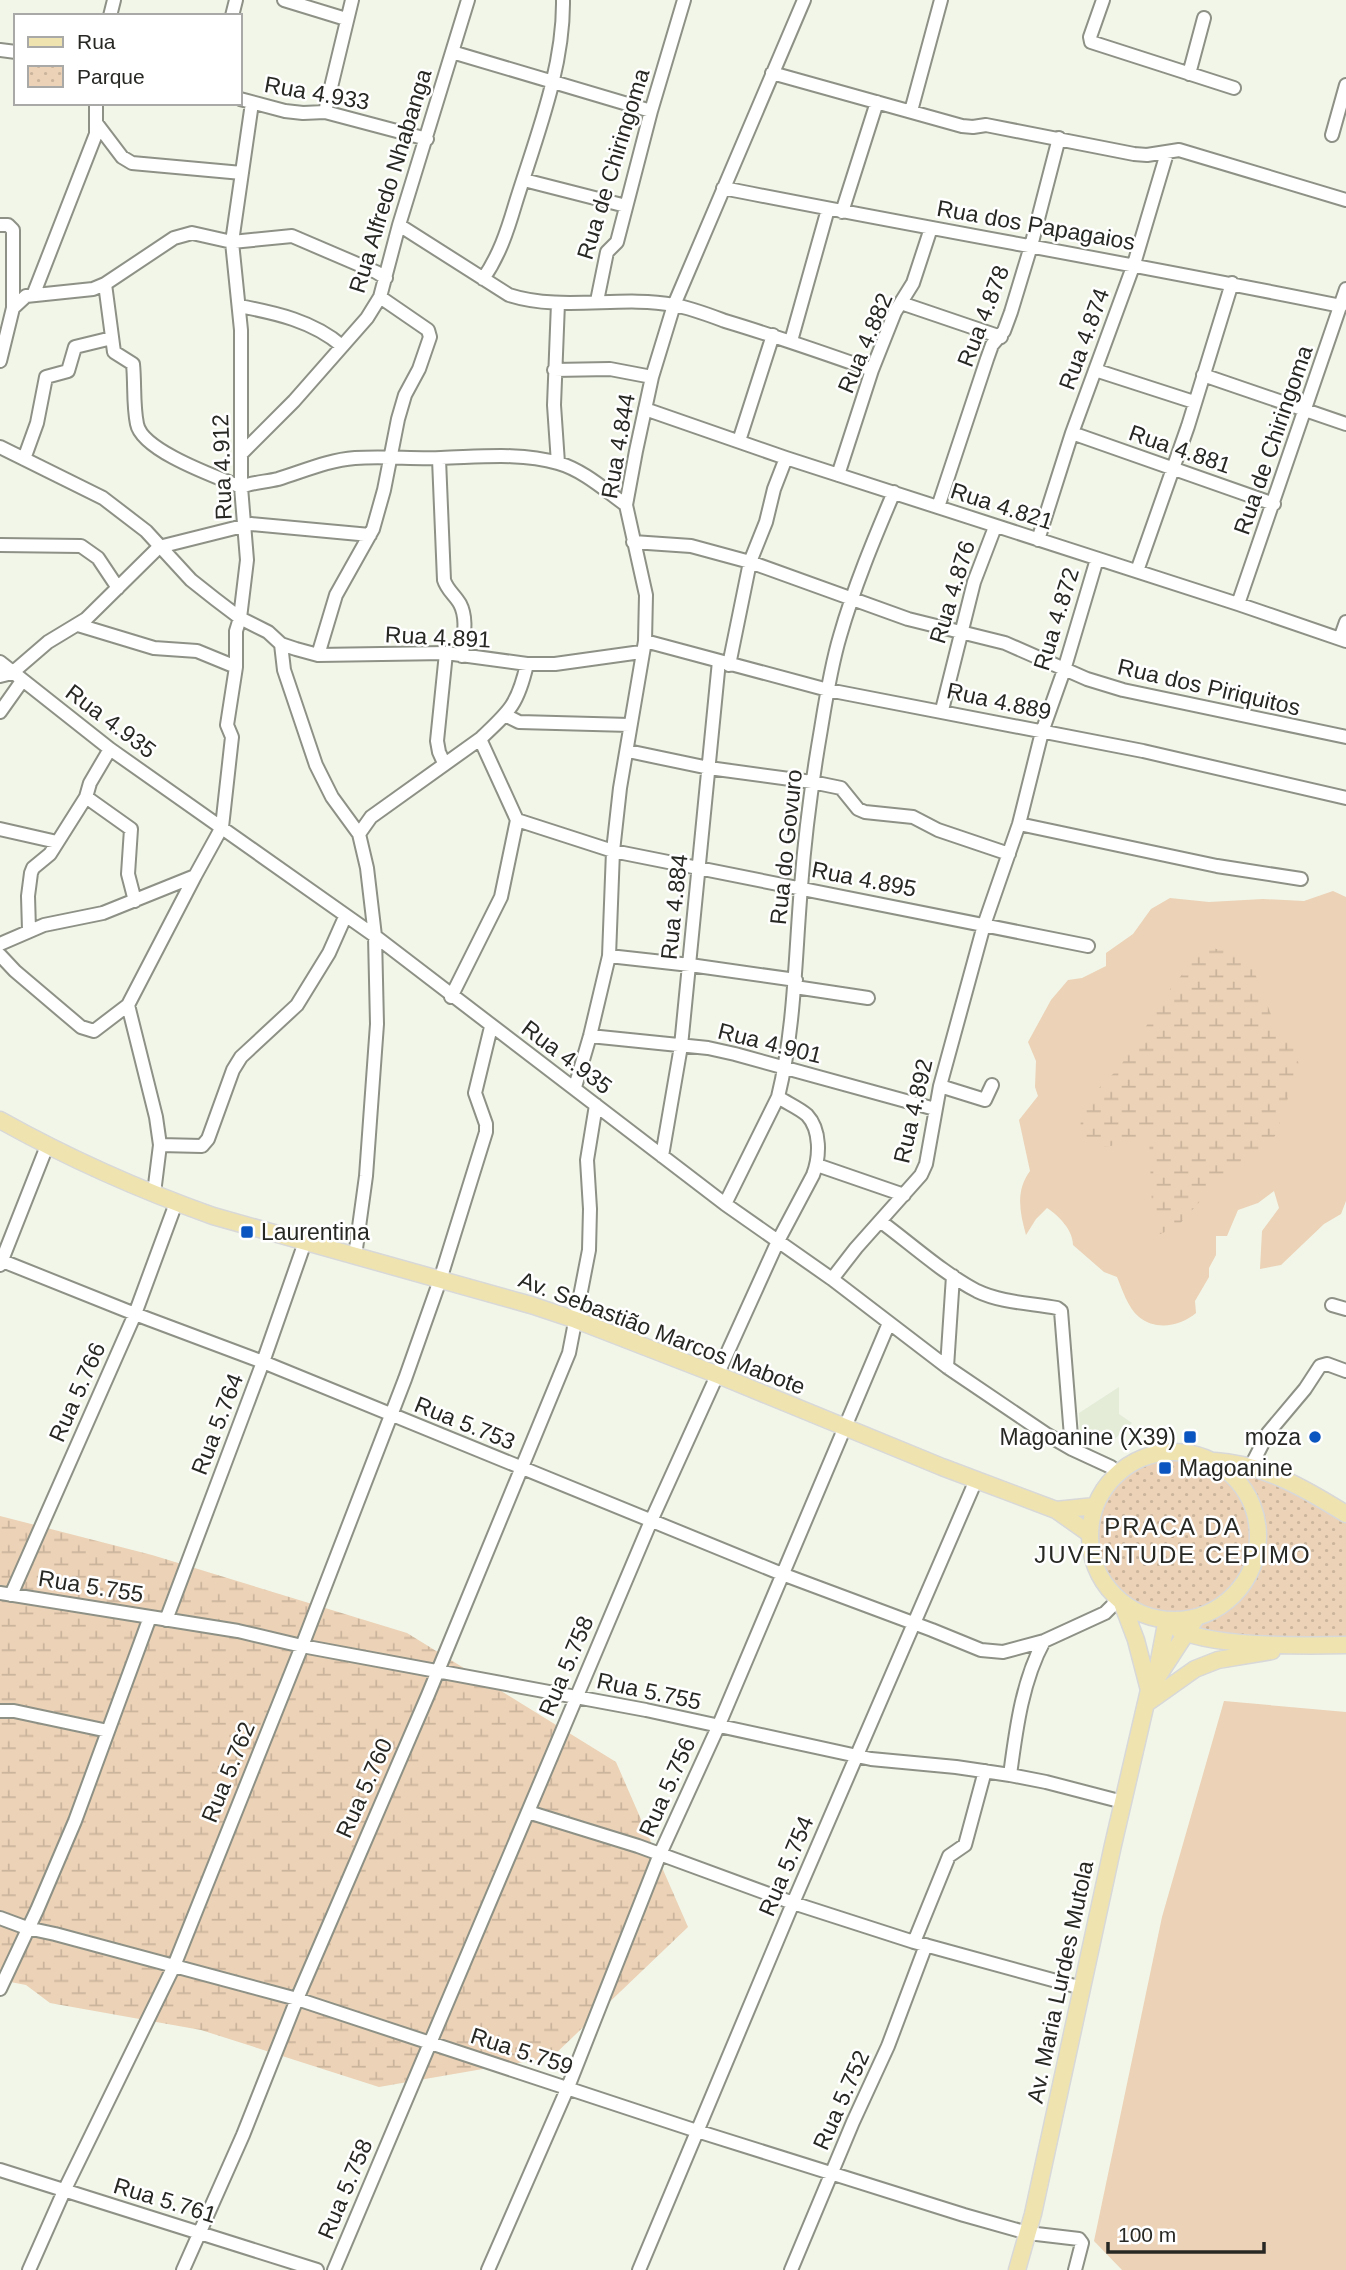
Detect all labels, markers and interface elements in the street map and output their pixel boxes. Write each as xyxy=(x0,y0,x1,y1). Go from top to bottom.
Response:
legend xyxy=(14,14,242,105)
text: Rua xyxy=(77,30,116,53)
text: Parque xyxy=(77,65,145,88)
street label: Rua de Chiringoma xyxy=(572,65,654,263)
street label: Rua Alfredo Nhabanga xyxy=(344,66,437,296)
street label: Rua 4.933 xyxy=(262,71,372,115)
street label: Rua dos Papagaios xyxy=(935,195,1137,255)
street label: Rua 4.878 xyxy=(952,262,1014,370)
street label: Rua 4.874 xyxy=(1054,284,1114,393)
street label: Rua 4.882 xyxy=(832,289,898,397)
street label: Rua de Chiringoma xyxy=(1228,342,1318,538)
street label: Rua 4.844 xyxy=(596,391,640,501)
street label: Rua 4.912 xyxy=(207,414,237,520)
street label: Rua 4.881 xyxy=(1126,419,1234,479)
street label: Rua 4.821 xyxy=(948,477,1056,535)
street label: Rua 4.876 xyxy=(924,537,980,647)
street label: Rua 4.872 xyxy=(1028,564,1084,674)
street label: Rua 4.891 xyxy=(384,621,492,653)
street label: Rua dos Piriquitos xyxy=(1115,653,1303,721)
street label: Rua 4.889 xyxy=(944,677,1054,725)
street label: Rua 4.935 xyxy=(61,679,161,763)
street label: Rua do Govuro xyxy=(765,768,807,926)
street label: Rua 4.884 xyxy=(656,853,692,961)
street label: Rua 4.895 xyxy=(809,856,919,902)
street label: Rua 4.935 xyxy=(517,1015,617,1099)
street label: Rua 4.901 xyxy=(715,1018,825,1068)
street label: Rua 4.892 xyxy=(888,1056,938,1166)
place label: Laurentina xyxy=(261,1219,370,1245)
marker: Laurentina xyxy=(239,1224,255,1240)
street label: Av. Sebastião Marcos Mabote xyxy=(515,1266,809,1400)
street label: Rua 5.766 xyxy=(44,1338,110,1446)
street label: Rua 5.764 xyxy=(186,1370,248,1478)
street label: Rua 5.753 xyxy=(411,1391,519,1455)
place label: Magoanine (X39) xyxy=(1000,1424,1176,1450)
place label: moza xyxy=(1245,1424,1301,1450)
marker: Magoanine (X39) xyxy=(1182,1429,1198,1445)
marker: moza xyxy=(1307,1429,1323,1445)
place label: Magoanine xyxy=(1179,1455,1293,1481)
marker: Magoanine xyxy=(1157,1460,1173,1476)
district label: PRACA DA JUVENTUDE CEPIMO xyxy=(1034,1513,1312,1568)
street label: Rua 5.755 xyxy=(37,1565,145,1607)
street label: Rua 5.758 xyxy=(533,1612,599,1720)
street label: Rua 5.755 xyxy=(594,1667,704,1715)
street label: Rua 5.762 xyxy=(196,1718,260,1826)
street label: Rua 5.756 xyxy=(634,1733,700,1841)
street label: Rua 5.760 xyxy=(331,1734,397,1842)
street label: Rua 5.754 xyxy=(753,1812,819,1920)
street label: Av. Maria Lurdes Mutola xyxy=(1022,1858,1098,2106)
street label: Rua 5.759 xyxy=(468,2022,576,2080)
street label: Rua 5.752 xyxy=(808,2046,874,2154)
street label: Rua 5.758 xyxy=(312,2135,378,2243)
street label: Rua 5.761 xyxy=(110,2172,220,2228)
scale bar xyxy=(1108,2210,1264,2254)
text: 100 m xyxy=(1118,2223,1176,2246)

